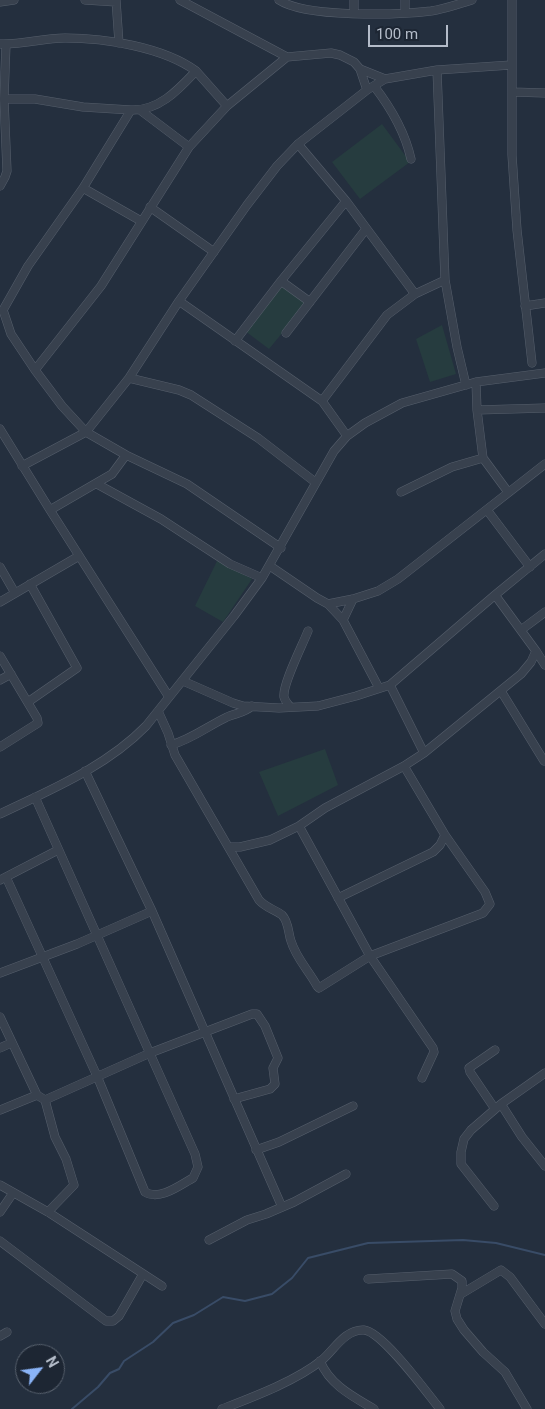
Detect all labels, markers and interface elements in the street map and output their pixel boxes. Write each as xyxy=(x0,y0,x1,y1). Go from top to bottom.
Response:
scale bar xyxy=(370,15,450,47)
text: 100 m xyxy=(376,25,418,43)
north arrow xyxy=(15,1344,65,1394)
text: N xyxy=(43,1354,62,1370)

